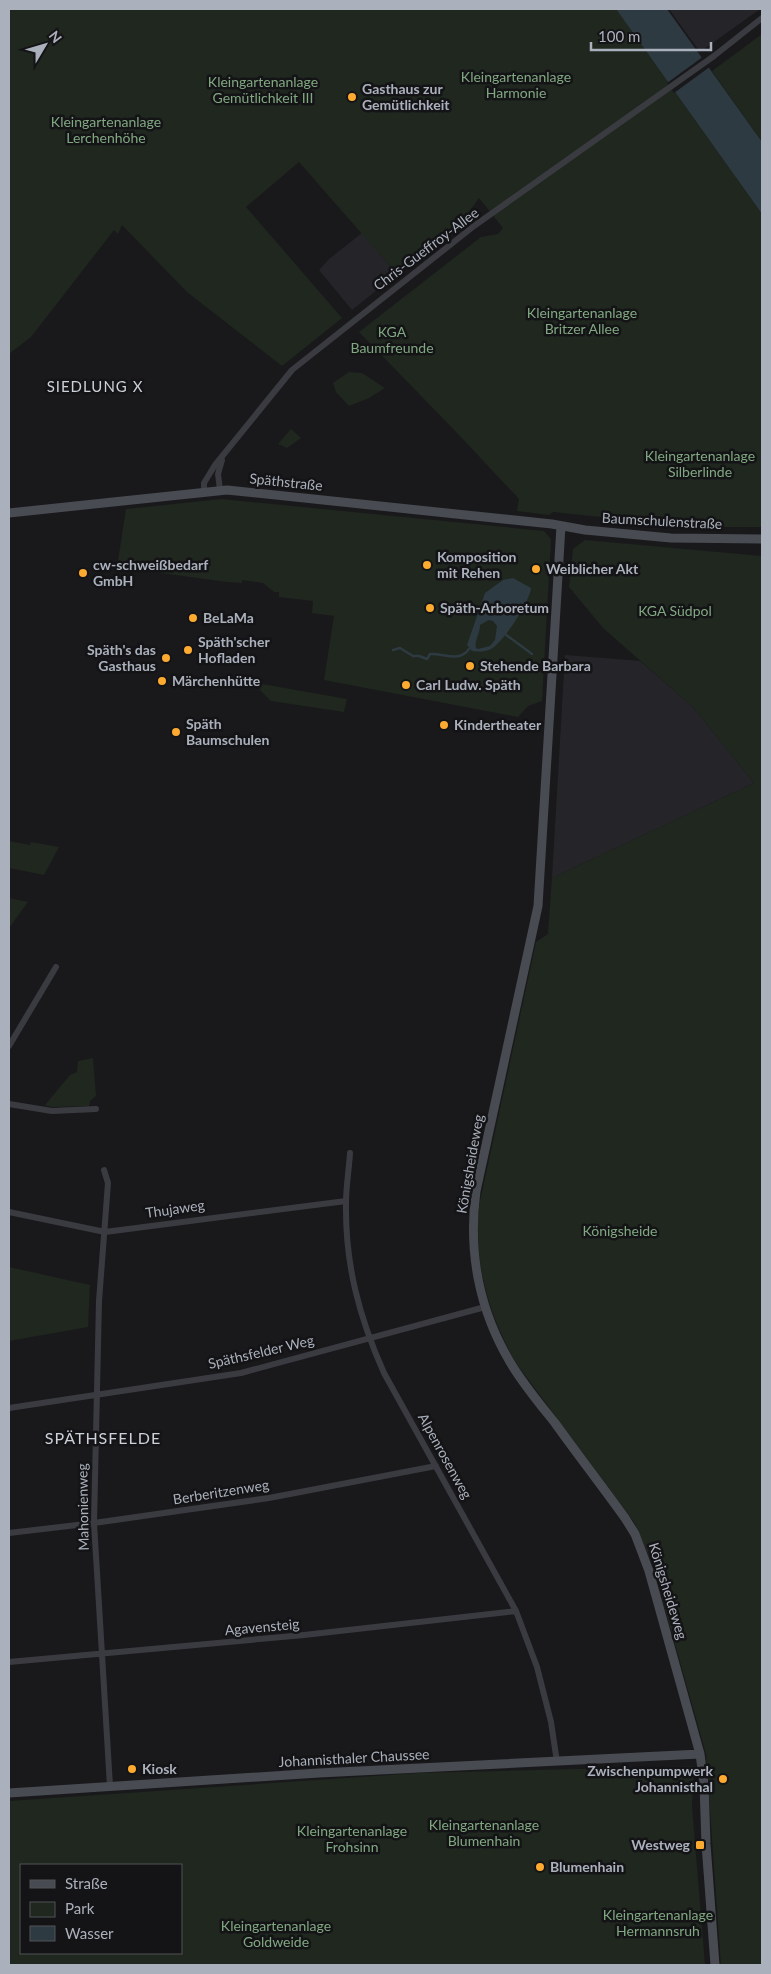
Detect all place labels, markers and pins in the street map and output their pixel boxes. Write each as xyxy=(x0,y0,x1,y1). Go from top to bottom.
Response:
place label: Gasthaus zur Gemütlichkeit xyxy=(362,80,450,113)
marker: Gasthaus zur Gemütlichkeit xyxy=(346,91,358,103)
place label: Komposition mit Rehen xyxy=(437,548,517,581)
place label: cw-schweißbedarf GmbH xyxy=(93,556,208,589)
marker: Komposition mit Rehen xyxy=(421,559,433,571)
place label: Weiblicher Akt xyxy=(546,560,639,577)
marker: Weiblicher Akt xyxy=(530,563,542,575)
marker: cw-schweißbedarf GmbH xyxy=(77,567,89,579)
place label: Späth-Arboretum xyxy=(440,599,549,616)
marker: Späth-Arboretum xyxy=(424,602,436,614)
place label: BeLaMa xyxy=(203,609,254,626)
marker: BeLaMa xyxy=(187,612,199,624)
place label: Späth'scher Hofladen xyxy=(198,633,270,666)
place label: Späth's das Gasthaus xyxy=(87,641,156,674)
marker: Späth'scher Hofladen xyxy=(182,644,194,656)
marker: Späth's das Gasthaus xyxy=(160,652,172,664)
place label: Stehende Barbara xyxy=(480,657,591,674)
marker: Stehende Barbara xyxy=(464,660,476,672)
place label: Märchenhütte xyxy=(172,672,261,689)
marker: Märchenhütte xyxy=(156,675,168,687)
place label: Carl Ludw. Späth xyxy=(416,676,521,693)
marker: Carl Ludw. Späth xyxy=(400,679,412,691)
place label: Späth Baumschulen xyxy=(186,715,269,748)
place label: Kindertheater xyxy=(454,716,542,733)
marker: Kindertheater xyxy=(438,719,450,731)
marker: Späth Baumschulen xyxy=(170,726,182,738)
place label: Kiosk xyxy=(142,1760,177,1777)
place label: Zwischenpumpwerk Johannisthal xyxy=(587,1762,714,1795)
marker: Kiosk xyxy=(126,1763,138,1775)
marker: Zwischenpumpwerk Johannisthal xyxy=(717,1773,729,1785)
place label: Westweg xyxy=(631,1836,691,1853)
marker: Westweg xyxy=(694,1839,706,1851)
place label: Blumenhain xyxy=(550,1858,624,1875)
marker: Blumenhain xyxy=(534,1861,546,1873)

